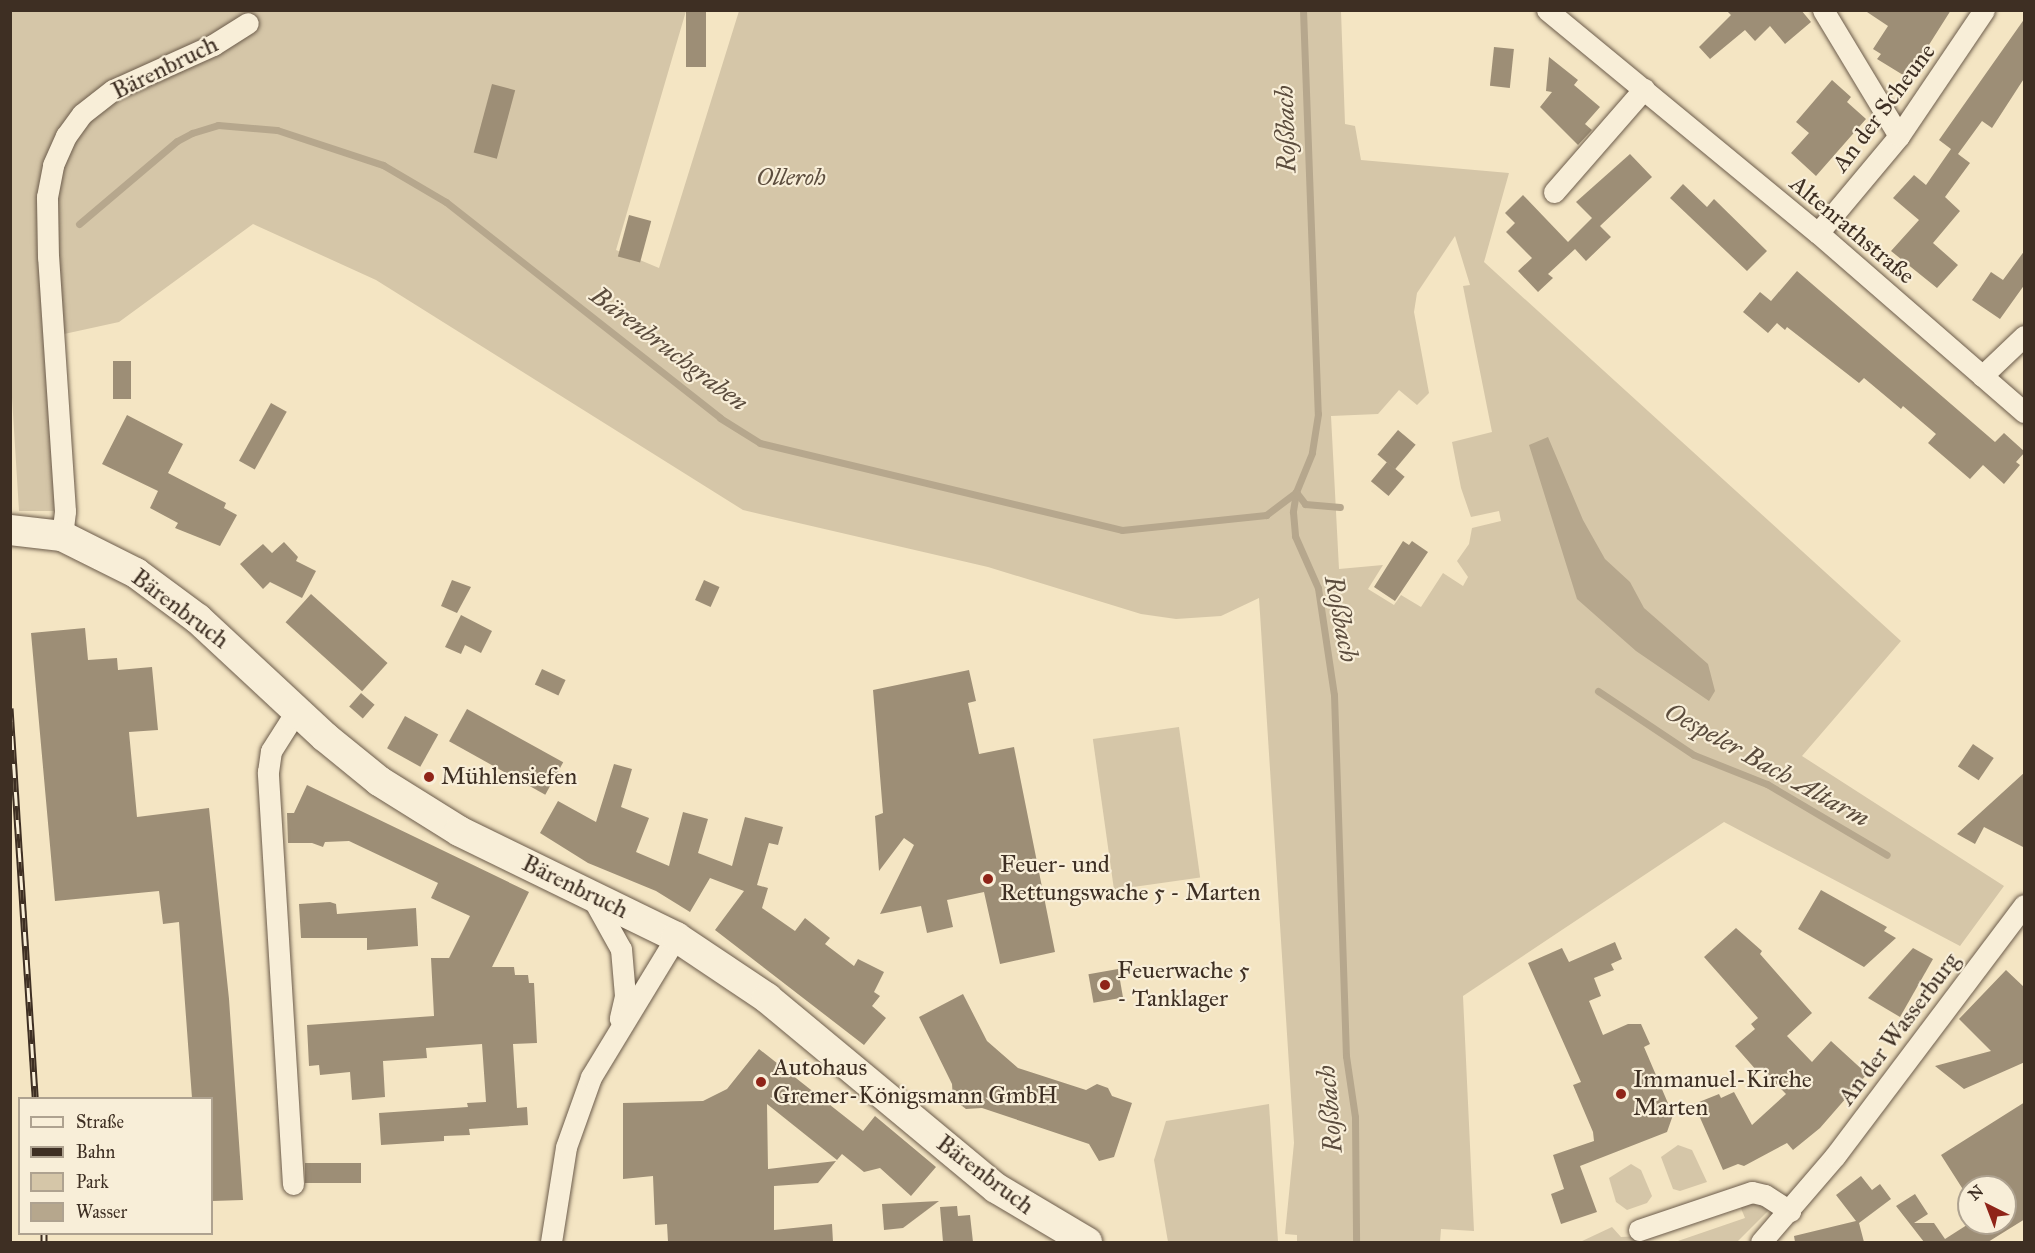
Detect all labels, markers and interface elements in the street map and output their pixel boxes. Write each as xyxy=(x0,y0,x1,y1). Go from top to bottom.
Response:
street label: Bärenbruch xyxy=(107,30,223,106)
street label: An der Scheune xyxy=(1826,38,1942,178)
water label: Roßbach xyxy=(1269,85,1303,173)
park label: Olleroh xyxy=(756,164,826,192)
street label: Altenrathstraße xyxy=(1784,170,1920,290)
water label: Bärenbruchgraben xyxy=(584,280,754,418)
street label: Bärenbruch xyxy=(126,563,234,655)
water label: Roßbach xyxy=(1317,573,1365,665)
water label: Oespeler Bach Altarm xyxy=(1659,696,1875,834)
place label: Mühlensiefen xyxy=(441,763,577,791)
marker: Mühlensiefen xyxy=(422,770,436,784)
street label: Bärenbruch xyxy=(517,849,633,925)
place label: Feuer- und Rettungswache 5 - Marten xyxy=(1000,851,1260,907)
marker: Feuer- und Rettungswache 5 - Marten xyxy=(981,872,995,886)
street label: An der Wasserburg xyxy=(1832,947,1966,1111)
place label: Feuerwache 5 - Tanklager xyxy=(1117,957,1250,1013)
marker: Feuerwache 5 - Tanklager xyxy=(1098,978,1112,992)
place label: Autohaus Gremer-Königsmann GmbH xyxy=(773,1054,1058,1110)
water label: Roßbach xyxy=(1311,1064,1349,1154)
place label: Immanuel-Kirche Marten xyxy=(1633,1066,1812,1122)
marker: Autohaus Gremer-Königsmann GmbH xyxy=(754,1075,768,1089)
marker: Immanuel-Kirche Marten xyxy=(1614,1087,1628,1101)
legend xyxy=(18,1097,213,1235)
text: Straße xyxy=(76,1111,124,1133)
street label: Bärenbruch xyxy=(931,1129,1039,1221)
text: Bahn xyxy=(76,1141,115,1163)
text: Park xyxy=(76,1171,109,1193)
north arrow xyxy=(1957,1175,2017,1235)
text: N xyxy=(1965,1181,1987,1204)
text: Wasser xyxy=(76,1201,127,1223)

